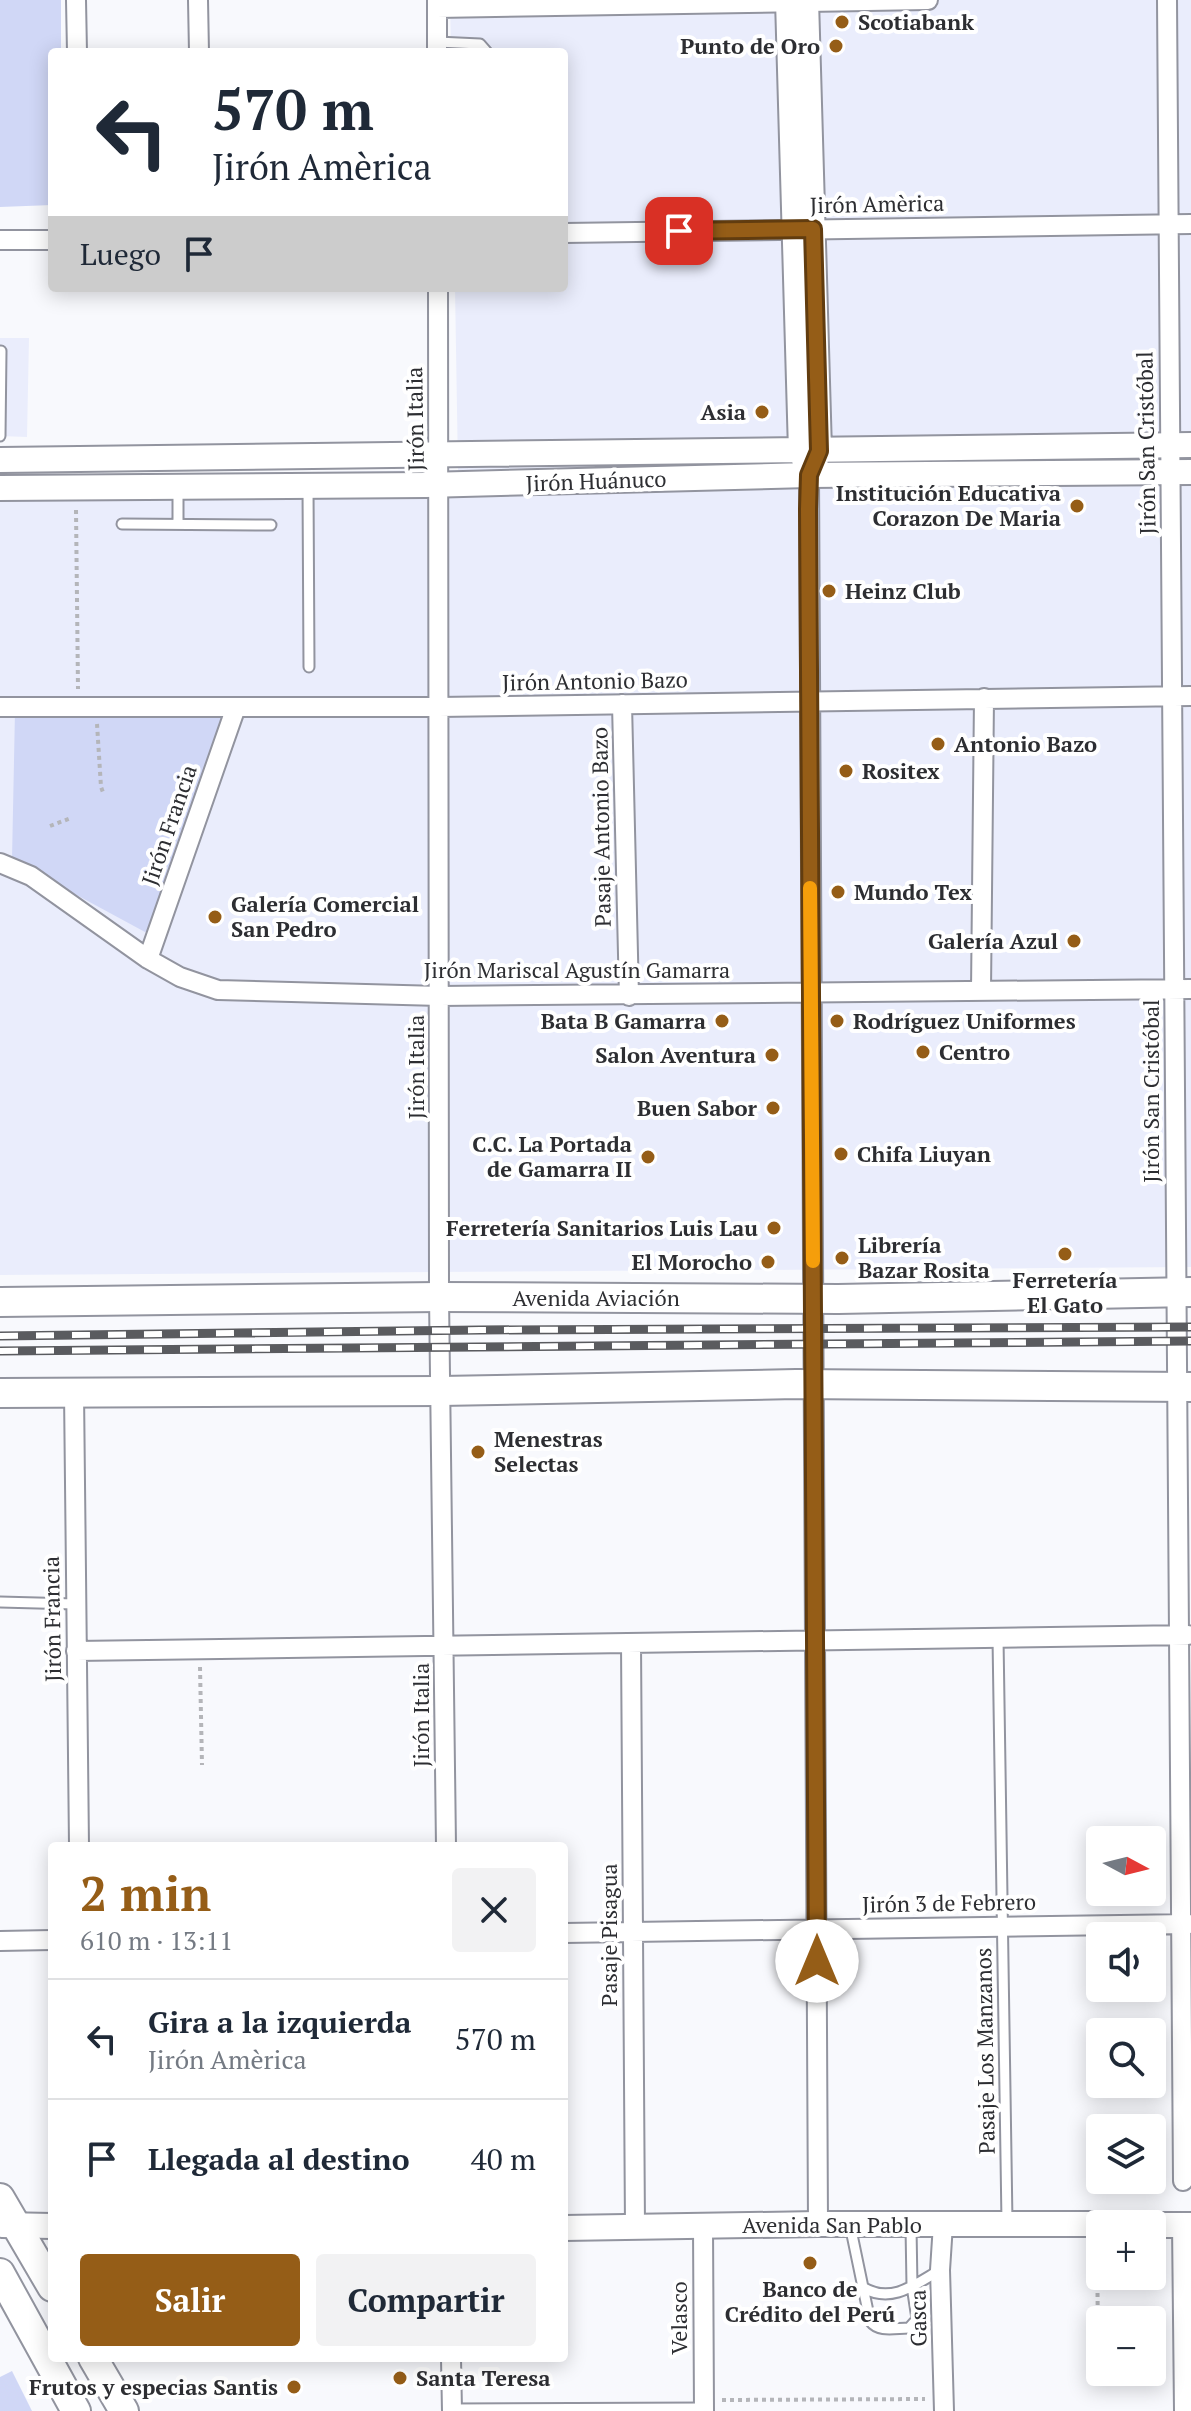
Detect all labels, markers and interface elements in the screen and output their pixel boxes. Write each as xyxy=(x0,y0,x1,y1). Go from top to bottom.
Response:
place label: Scotiabank xyxy=(858,7,974,36)
marker: Scotiabank xyxy=(833,13,851,31)
place label: Punto de Oro xyxy=(680,31,820,60)
marker: Punto de Oro xyxy=(827,37,845,55)
text: 570 m xyxy=(212,72,374,146)
icon: left xyxy=(80,80,184,184)
text: Jirón Amèrica xyxy=(212,143,432,190)
street label: Jirón Amèrica xyxy=(810,188,944,219)
pin xyxy=(645,197,713,265)
icon: arrive xyxy=(657,209,701,253)
icon: arrive xyxy=(177,232,221,276)
text: Luego xyxy=(80,234,161,274)
street label: Jirón San Cristóbal xyxy=(1129,351,1162,535)
street label: Jirón Italia xyxy=(399,366,430,472)
place label: Asia xyxy=(700,397,746,426)
marker: Asia xyxy=(753,403,771,421)
street label: Jirón Huánuco xyxy=(525,464,667,497)
place label: Institución Educativa Corazon De Maria xyxy=(836,478,1061,532)
marker: Institución Educativa Corazon De Maria xyxy=(1068,497,1086,515)
place label: Heinz Club xyxy=(845,576,961,605)
marker: Heinz Club xyxy=(820,582,838,600)
street label: Jirón Antonio Bazo xyxy=(502,664,688,697)
street label: Pasaje Antonio Bazo xyxy=(584,727,617,927)
place label: Antonio Bazo xyxy=(954,729,1097,758)
marker: Antonio Bazo xyxy=(929,735,947,753)
place label: Rositex xyxy=(862,756,940,785)
street label: Jirón Francia xyxy=(134,761,203,889)
marker: Rositex xyxy=(837,762,855,780)
place label: Mundo Tex xyxy=(854,877,972,906)
marker: Mundo Tex xyxy=(829,883,847,901)
place label: Galería Comercial San Pedro xyxy=(231,889,419,943)
marker: Galería Comercial San Pedro xyxy=(206,908,224,926)
place label: Galería Azul xyxy=(928,926,1058,955)
marker: Galería Azul xyxy=(1065,932,1083,950)
street label: Jirón Mariscal Agustín Gamarra xyxy=(424,955,730,984)
street label: Jirón San Cristóbal xyxy=(1136,999,1165,1183)
place label: Bata B Gamarra xyxy=(541,1006,706,1035)
place label: Rodríguez Uniformes xyxy=(853,1006,1076,1035)
marker: Bata B Gamarra xyxy=(713,1012,731,1030)
marker: Rodríguez Uniformes xyxy=(828,1012,846,1030)
street label: Jirón Italia xyxy=(401,1015,430,1119)
place label: Centro xyxy=(939,1037,1010,1066)
place label: Salon Aventura xyxy=(595,1040,756,1069)
marker: Centro xyxy=(914,1043,932,1061)
marker: Salon Aventura xyxy=(763,1046,781,1064)
place label: Buen Sabor xyxy=(637,1093,758,1122)
marker: Buen Sabor xyxy=(764,1099,782,1117)
place label: C.C. La Portada de Gamarra II xyxy=(472,1129,632,1183)
place label: Chifa Liuyan xyxy=(857,1139,991,1168)
marker: Chifa Liuyan xyxy=(832,1145,850,1163)
marker: C.C. La Portada de Gamarra II xyxy=(639,1148,657,1166)
place label: Ferretería Sanitarios Luis Lau xyxy=(446,1213,758,1242)
marker: Ferretería Sanitarios Luis Lau xyxy=(765,1219,783,1237)
place label: Librería Bazar Rosita xyxy=(858,1230,990,1284)
marker: Ferretería El Gato xyxy=(1056,1245,1074,1263)
place label: El Morocho xyxy=(632,1247,752,1276)
marker: Librería Bazar Rosita xyxy=(833,1249,851,1267)
marker: El Morocho xyxy=(759,1253,777,1271)
place label: Ferretería El Gato xyxy=(1013,1265,1117,1319)
street label: Avenida Aviación xyxy=(512,1283,680,1312)
place label: Menestras Selectas xyxy=(494,1424,603,1478)
marker: Menestras Selectas xyxy=(469,1443,487,1461)
street label: Jirón Francia xyxy=(36,1556,67,1682)
street label: Jirón Italia xyxy=(406,1663,435,1767)
north arrow xyxy=(1086,1826,1166,1906)
map controls xyxy=(1086,1826,1166,2386)
text: 2 min xyxy=(80,1861,211,1925)
street label: Pasaje Pisagua xyxy=(594,1863,623,2007)
button: close xyxy=(452,1868,536,1952)
street label: Jirón 3 de Febrero xyxy=(862,1886,1036,1919)
position arrow xyxy=(775,1919,859,2003)
button: sound xyxy=(1086,1922,1166,2002)
text: 610 m · 13:11 xyxy=(80,1923,233,1957)
street label: Pasaje Los Manzanos xyxy=(968,1947,1001,2155)
text: Gira a la izquierda xyxy=(148,2002,412,2042)
icon: left xyxy=(80,2017,124,2061)
button: search xyxy=(1086,2018,1166,2098)
text: 570 m xyxy=(455,2019,536,2059)
text: Jirón Amèrica xyxy=(148,2042,307,2076)
button: layers xyxy=(1086,2114,1166,2194)
icon: arrive xyxy=(80,2137,124,2181)
text: Llegada al destino xyxy=(148,2139,409,2179)
text: 40 m xyxy=(471,2139,536,2179)
street label: Avenida San Pablo xyxy=(742,2210,922,2239)
button: + xyxy=(1086,2210,1166,2290)
button: Salir xyxy=(80,2254,300,2346)
button: Compartir xyxy=(316,2254,536,2346)
marker: Banco de Crédito del Perú xyxy=(801,2254,819,2272)
place label: Banco de Crédito del Perú xyxy=(725,2274,896,2328)
street label: Velasco xyxy=(664,2281,693,2355)
street label: Gasca xyxy=(903,2289,932,2347)
button: − xyxy=(1086,2306,1166,2386)
place label: Santa Teresa xyxy=(416,2363,550,2392)
marker: Santa Teresa xyxy=(391,2369,409,2387)
place label: Frutos y especias Santis xyxy=(29,2372,278,2401)
marker: Frutos y especias Santis xyxy=(285,2378,303,2396)

